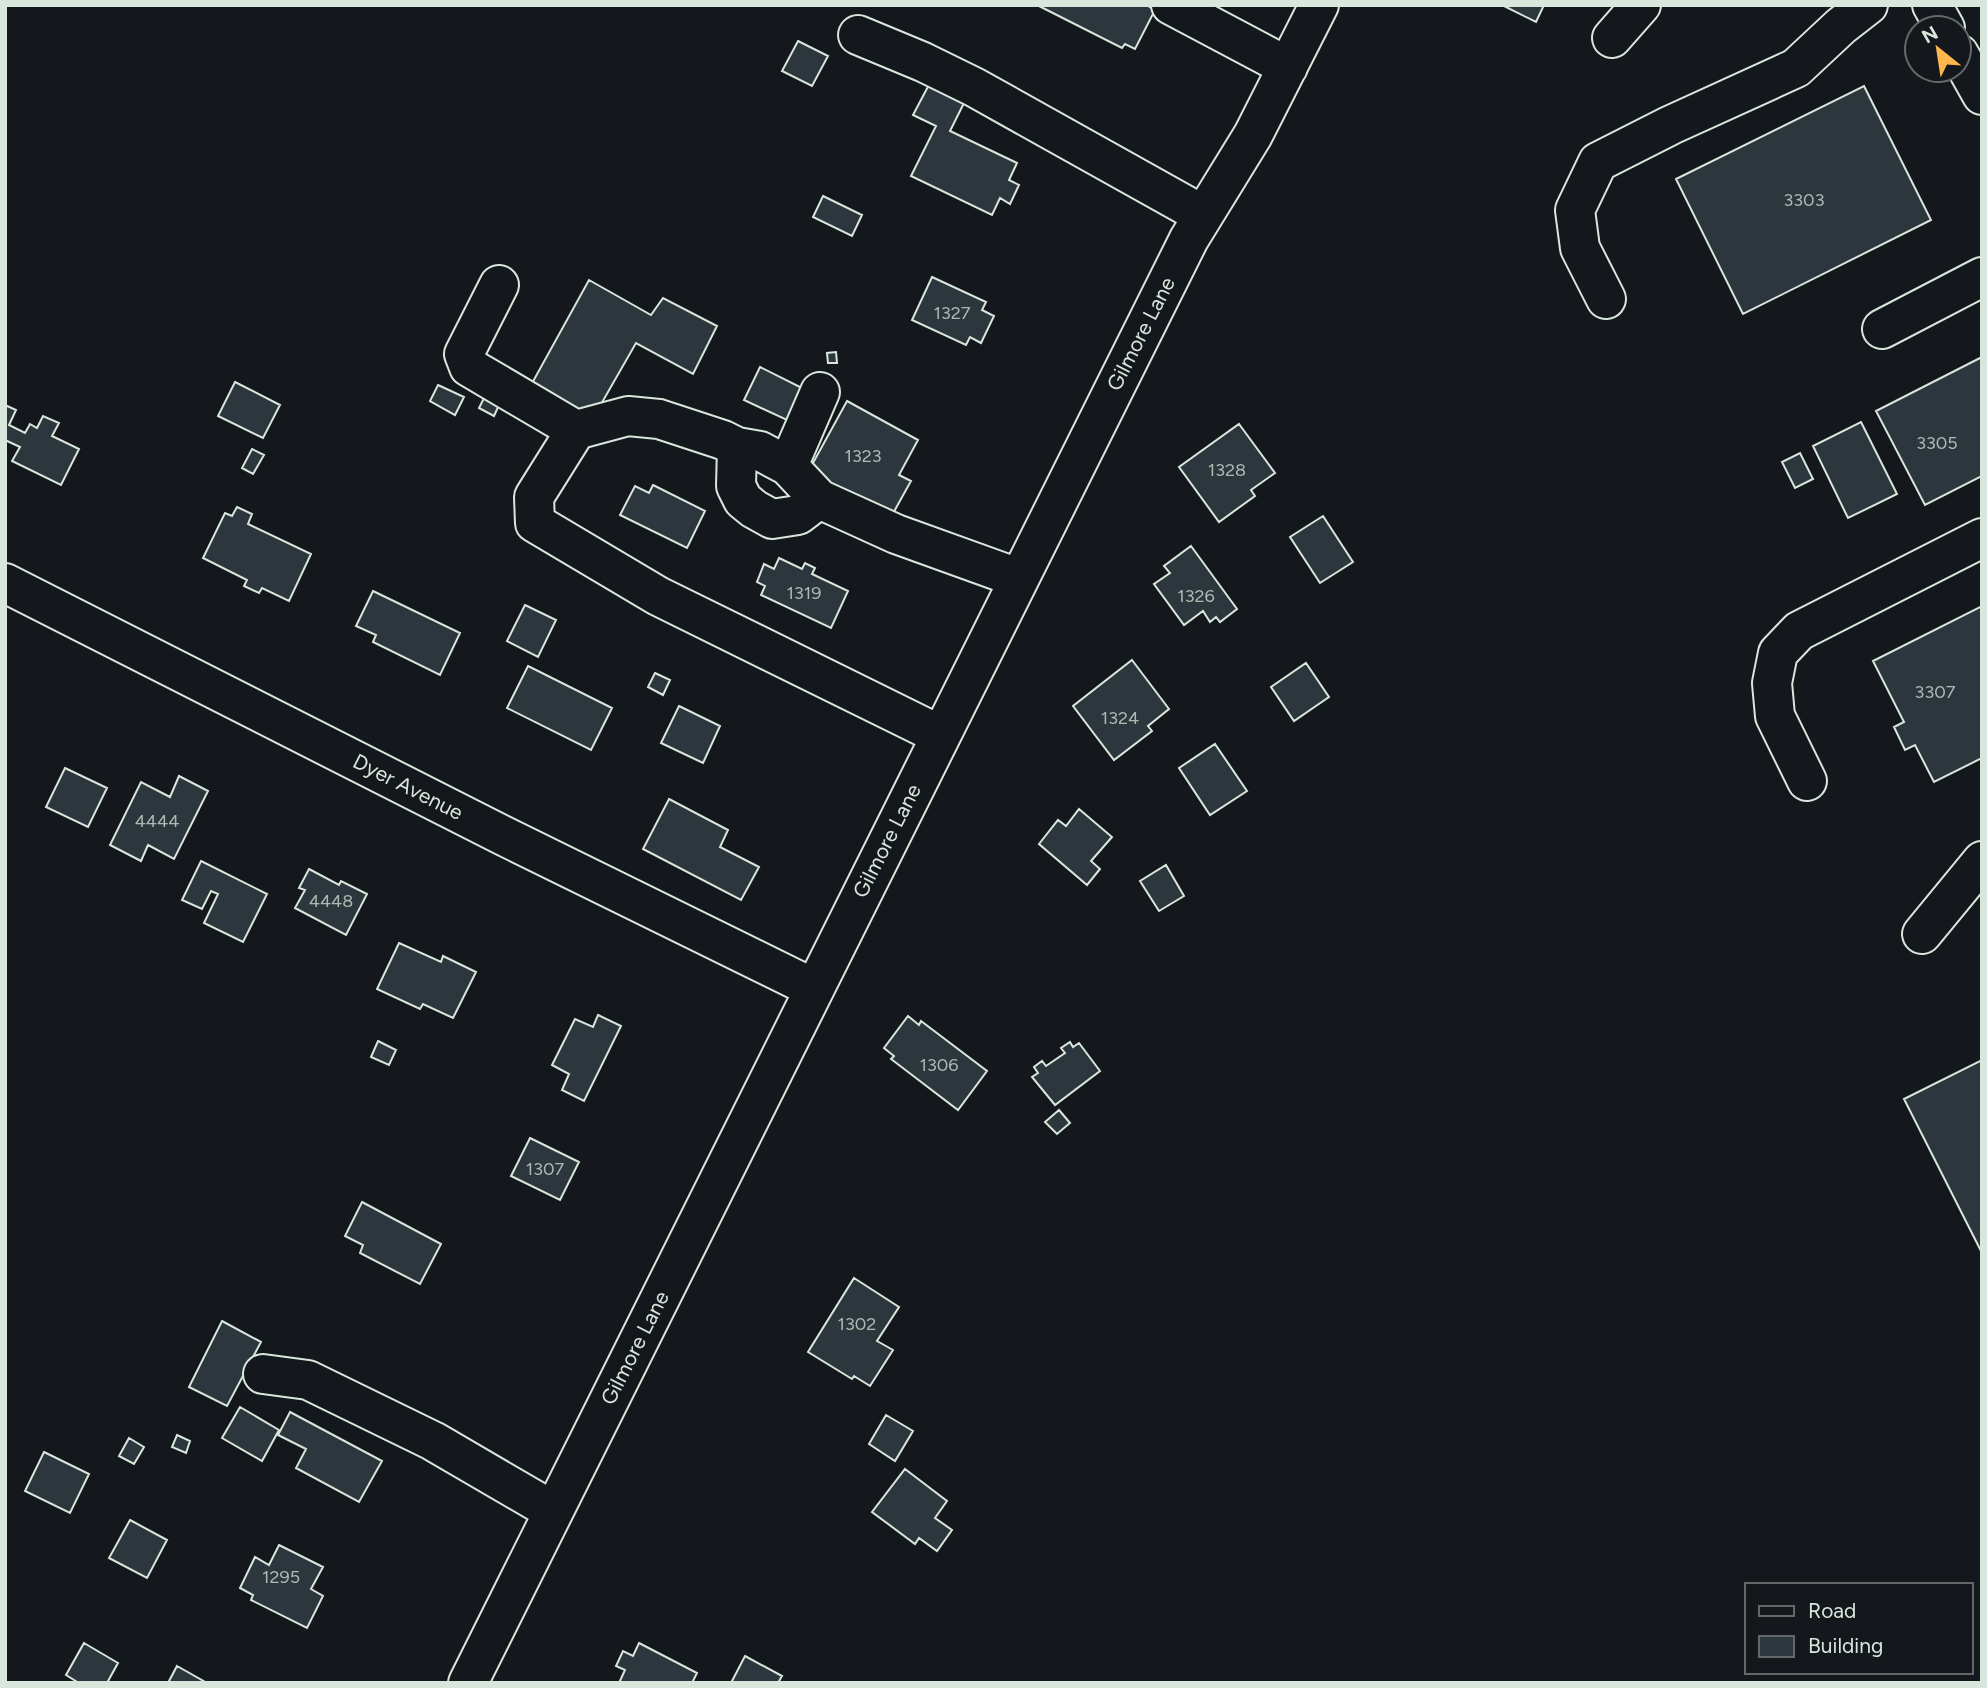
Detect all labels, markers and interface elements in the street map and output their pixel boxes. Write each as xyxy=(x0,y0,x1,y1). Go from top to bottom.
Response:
north arrow xyxy=(1903,14,1973,84)
text: N xyxy=(1918,21,1942,48)
house number: 3303 xyxy=(1784,189,1824,211)
street label: Gilmore Lane xyxy=(1101,273,1180,395)
house number: 1327 xyxy=(934,302,971,324)
house number: 3305 xyxy=(1916,432,1958,454)
house number: 1323 xyxy=(844,445,882,467)
house number: 1328 xyxy=(1208,459,1246,481)
house number: 1319 xyxy=(787,582,821,604)
house number: 1326 xyxy=(1177,585,1215,607)
house number: 3307 xyxy=(1915,681,1956,703)
house number: 1324 xyxy=(1101,707,1139,729)
street label: Dyer Avenue xyxy=(349,748,467,825)
street label: Gilmore Lane xyxy=(847,780,926,902)
house number: 4444 xyxy=(135,810,179,832)
house number: 4448 xyxy=(309,890,353,912)
house number: 1306 xyxy=(920,1054,958,1076)
house number: 1307 xyxy=(526,1158,565,1180)
street label: Gilmore Lane xyxy=(595,1287,674,1409)
house number: 1302 xyxy=(838,1313,876,1335)
house number: 1295 xyxy=(262,1566,300,1588)
legend xyxy=(1745,1583,1973,1674)
text: Road xyxy=(1808,1598,1856,1623)
text: Building xyxy=(1808,1633,1883,1658)

